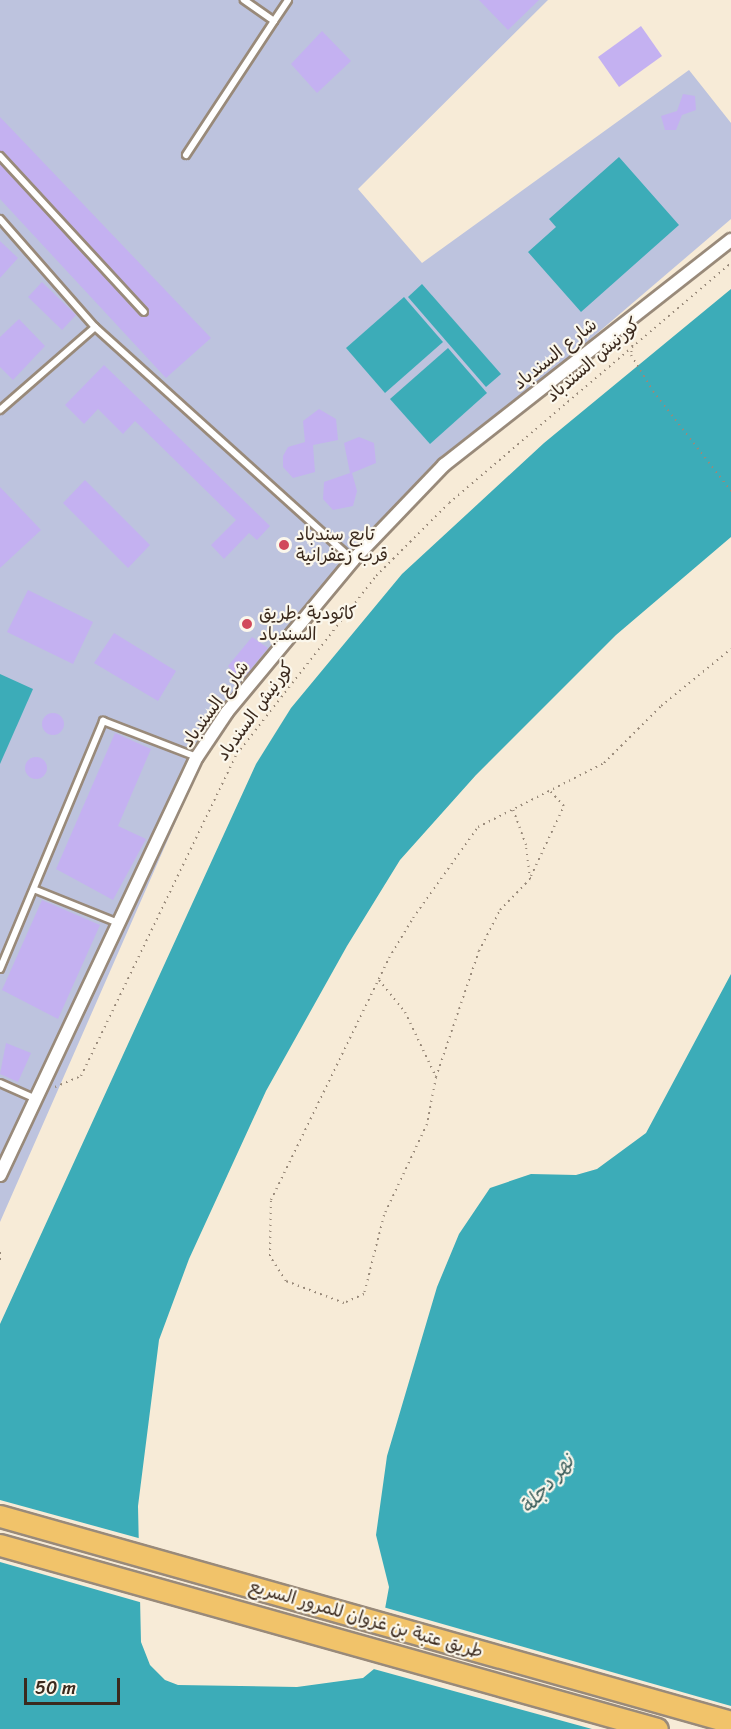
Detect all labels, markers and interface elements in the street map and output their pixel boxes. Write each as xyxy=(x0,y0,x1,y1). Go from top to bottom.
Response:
street label: كورنيش السندباد xyxy=(542,313,644,407)
street label: شارع السندباد xyxy=(509,314,601,394)
place label: تابع سندباد قرب زعفرانية xyxy=(296,524,388,566)
marker: تابع سندباد قرب زعفرانية xyxy=(277,538,291,552)
place label: كاثودية .طريق السندباد xyxy=(259,603,357,646)
marker: كاثودية .طريق السندباد xyxy=(240,617,254,631)
street label: شارع السندباد xyxy=(176,657,254,751)
street label: كورنيش السندباد xyxy=(212,657,298,765)
water label: نهر دجلة xyxy=(515,1450,579,1518)
street label: طريق عتبة بن غزوان للمرور السريع xyxy=(246,1575,486,1663)
scale bar xyxy=(27,1666,123,1704)
text: 50 m xyxy=(35,1672,76,1704)

